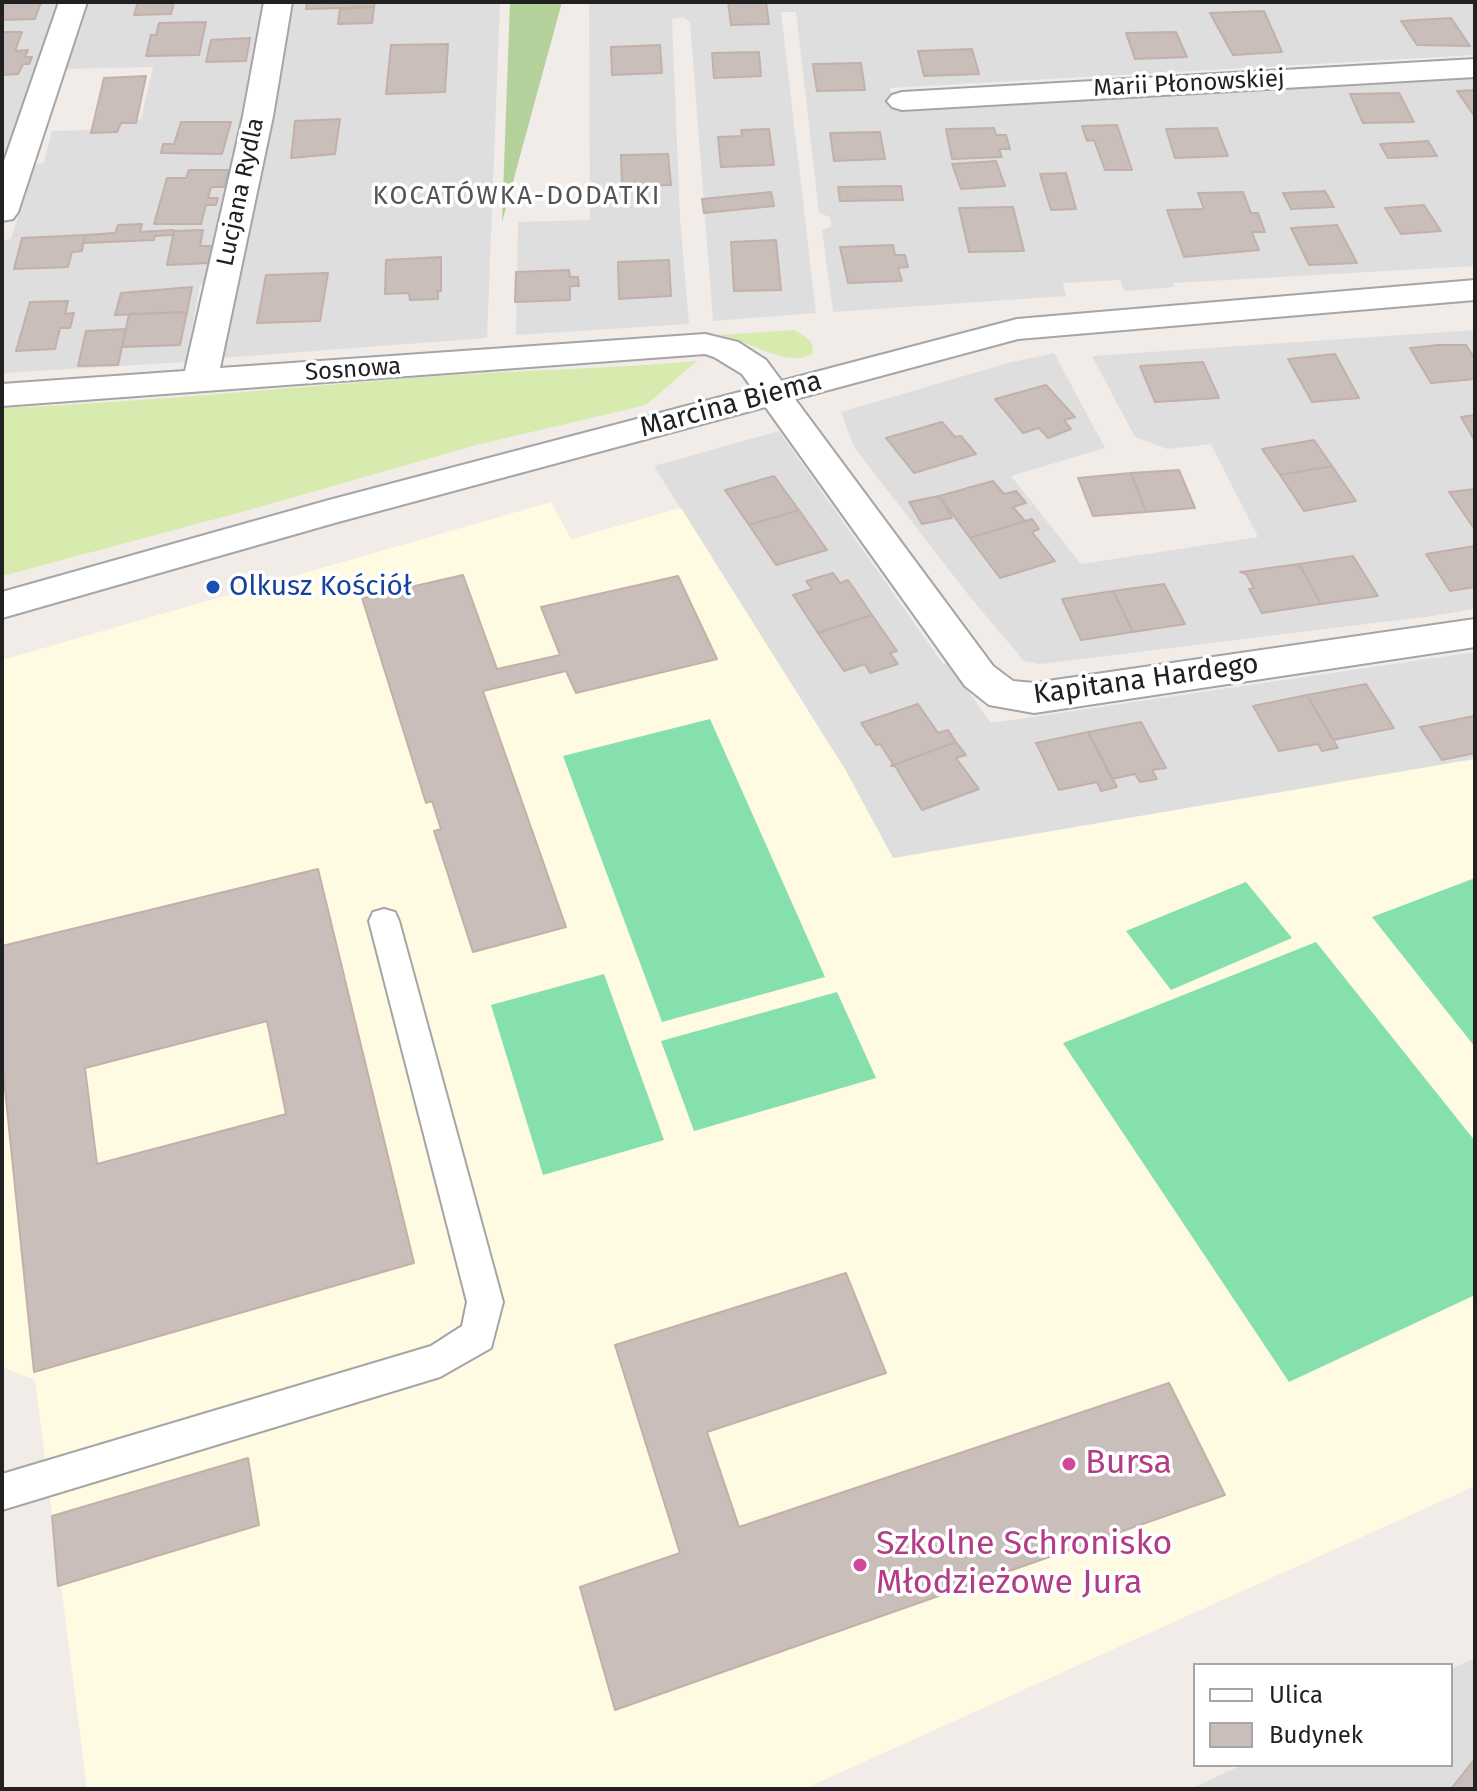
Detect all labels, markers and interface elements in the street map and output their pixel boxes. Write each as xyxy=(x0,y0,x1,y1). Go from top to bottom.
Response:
street label: Marii Płonowskiej xyxy=(1093,65,1285,103)
street label: Lucjana Rydla xyxy=(211,115,271,269)
district label: KOCATÓWKA-DODATKI xyxy=(373,181,661,213)
street label: Sosnowa xyxy=(304,352,402,388)
street label: Marcina Biema xyxy=(636,365,826,445)
place label: Olkusz Kościół xyxy=(229,570,412,604)
marker: Olkusz Kościół xyxy=(204,578,222,596)
street label: Kapitana Hardego xyxy=(1031,648,1261,712)
place label: Bursa xyxy=(1085,1444,1172,1484)
marker: Bursa xyxy=(1060,1455,1078,1473)
place label: Szkolne Schronisko Młodzieżowe Jura xyxy=(876,1525,1172,1604)
marker: Szkolne Schronisko Młodzieżowe Jura xyxy=(851,1556,869,1574)
legend xyxy=(1193,1663,1453,1767)
text: Ulica xyxy=(1269,1681,1323,1709)
text: Budynek xyxy=(1269,1721,1363,1749)

